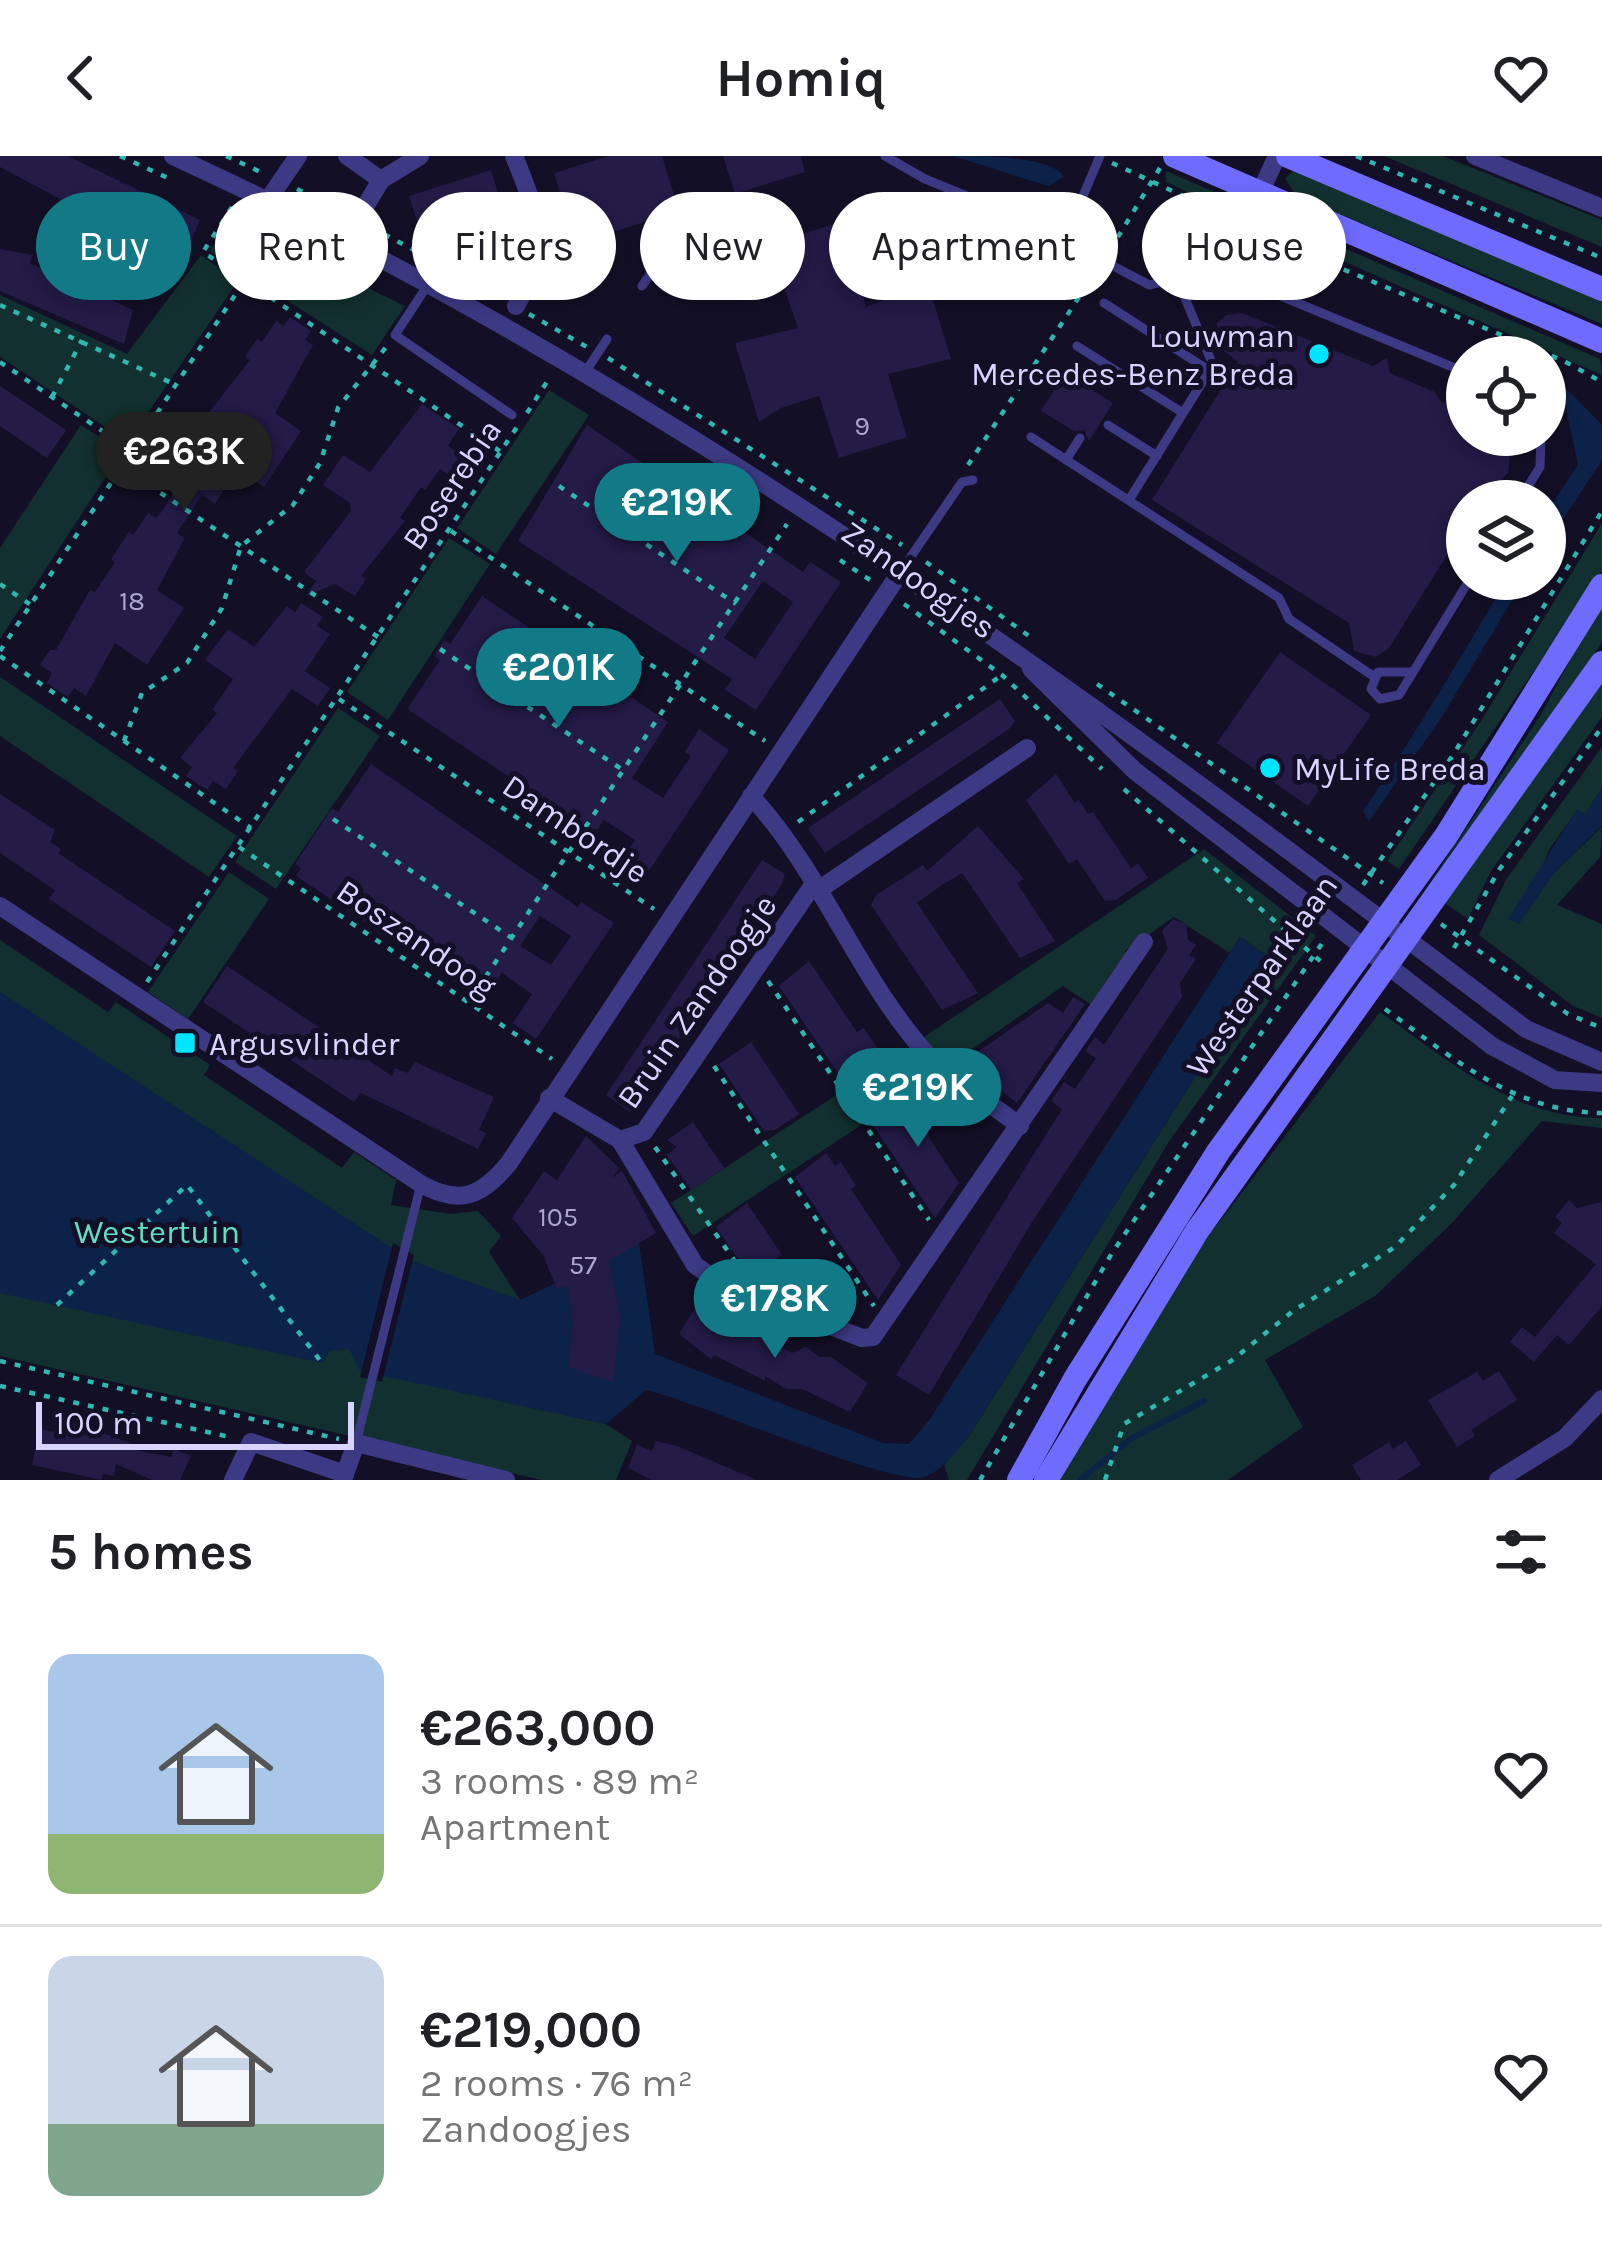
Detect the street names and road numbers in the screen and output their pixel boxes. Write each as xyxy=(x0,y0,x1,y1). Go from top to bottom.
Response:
street label: Boserebia xyxy=(394,412,509,557)
street label: Zandoogjes xyxy=(834,513,1003,647)
street label: Dambordje xyxy=(496,766,655,891)
street label: Westerparklaan xyxy=(1178,867,1345,1084)
street label: Boszandoog xyxy=(330,872,504,1006)
street label: Bruin Zandoogje xyxy=(609,888,785,1116)

